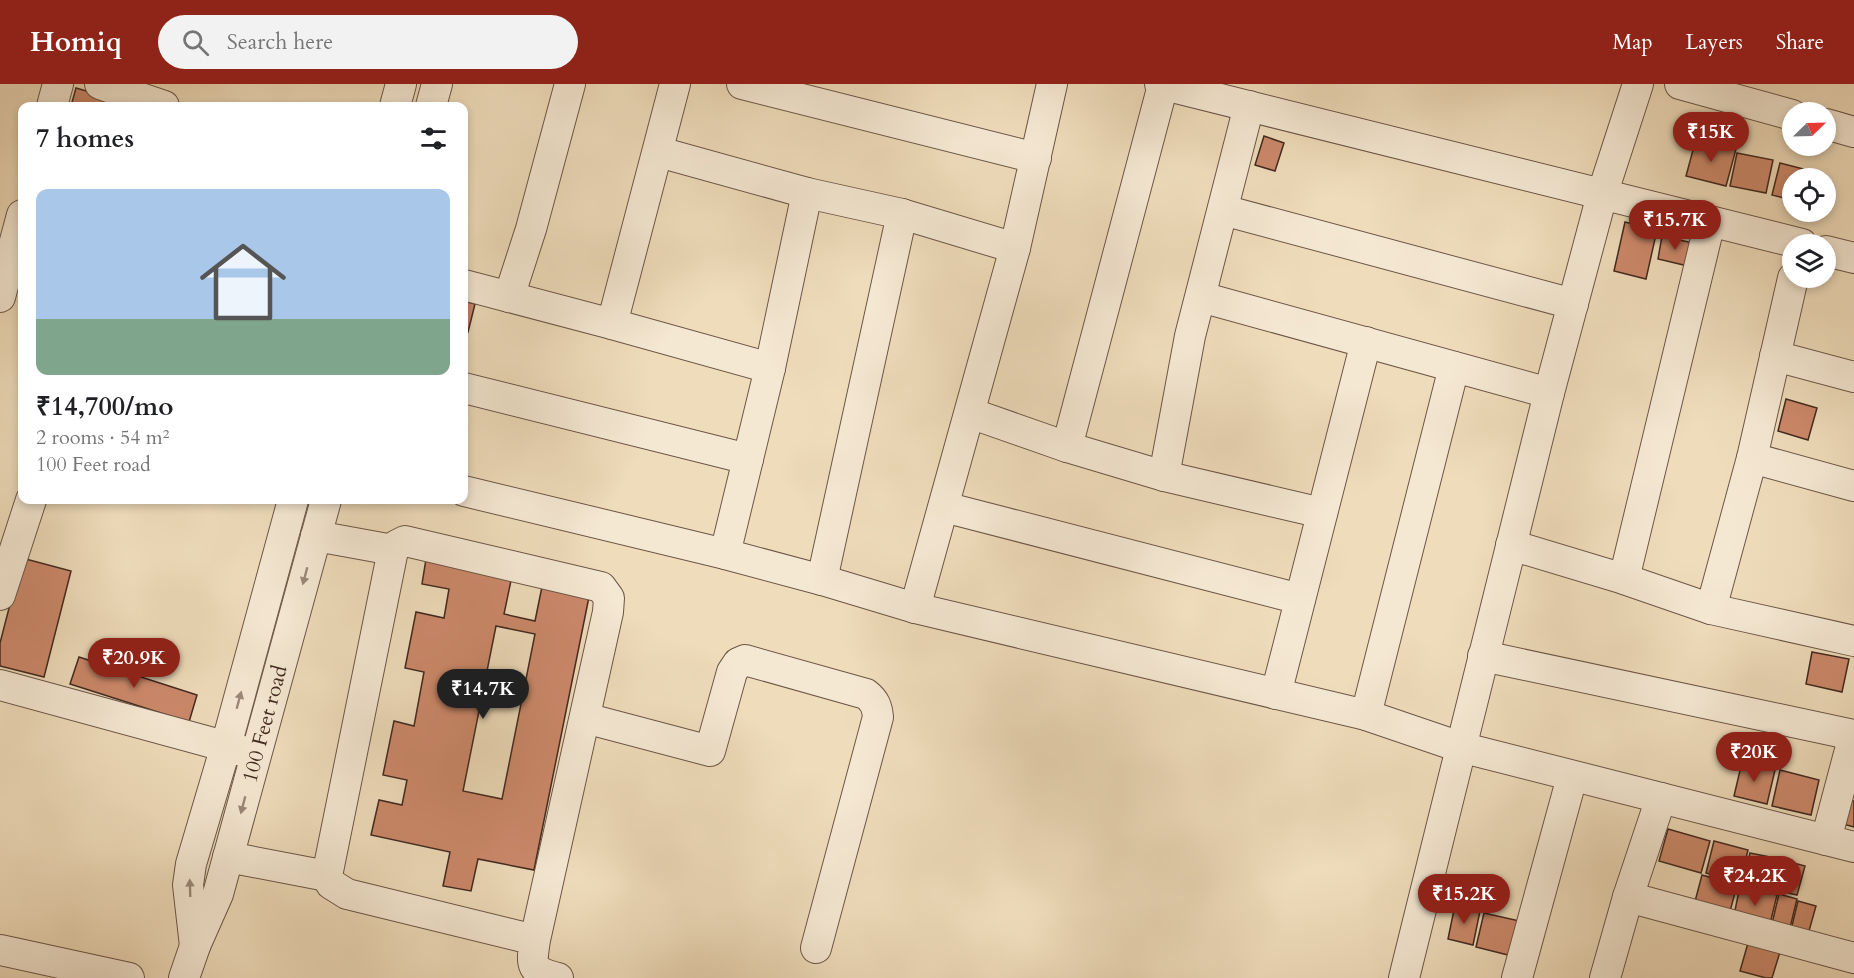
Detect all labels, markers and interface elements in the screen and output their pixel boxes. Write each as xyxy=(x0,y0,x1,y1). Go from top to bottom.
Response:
search box xyxy=(158,15,578,69)
text: Homiq xyxy=(30,23,122,61)
icon: search xyxy=(179,26,212,59)
text: Search here xyxy=(227,27,333,57)
text: Map xyxy=(1613,28,1653,57)
text: Layers xyxy=(1686,28,1743,57)
text: Share xyxy=(1776,28,1824,57)
north arrow xyxy=(1782,102,1836,156)
map controls xyxy=(1782,102,1836,288)
pin: ₹15K xyxy=(1675,112,1747,163)
text: ₹15K xyxy=(1687,118,1735,145)
text: 7 homes xyxy=(36,121,134,156)
icon: filters xyxy=(417,122,450,155)
button: locate xyxy=(1782,168,1836,222)
pin: ₹15.7K xyxy=(1626,200,1724,251)
text: ₹15.7K xyxy=(1643,206,1707,233)
icon: home xyxy=(189,228,297,336)
button: layers xyxy=(1782,234,1836,288)
text: ₹14,700/mo xyxy=(36,389,173,424)
text: 2 rooms · 54 m² xyxy=(36,424,169,451)
text: 100 Feet road xyxy=(36,451,151,478)
one-way arrow xyxy=(300,567,309,585)
pin: ₹20.9K xyxy=(85,638,183,689)
text: ₹20.9K xyxy=(102,644,166,671)
street label: 100 Feet road xyxy=(235,662,295,786)
pin: ₹14.7K xyxy=(434,669,532,720)
text: ₹14.7K xyxy=(451,675,515,702)
one-way arrow xyxy=(234,691,244,709)
pin: ₹20K xyxy=(1718,732,1790,783)
text: ₹20K xyxy=(1730,738,1778,765)
one-way arrow xyxy=(237,796,247,814)
pin: ₹24.2K xyxy=(1706,856,1804,907)
text: ₹24.2K xyxy=(1723,862,1787,889)
pin: ₹15.2K xyxy=(1415,874,1513,925)
one-way arrow xyxy=(185,878,194,897)
text: ₹15.2K xyxy=(1432,880,1496,907)

